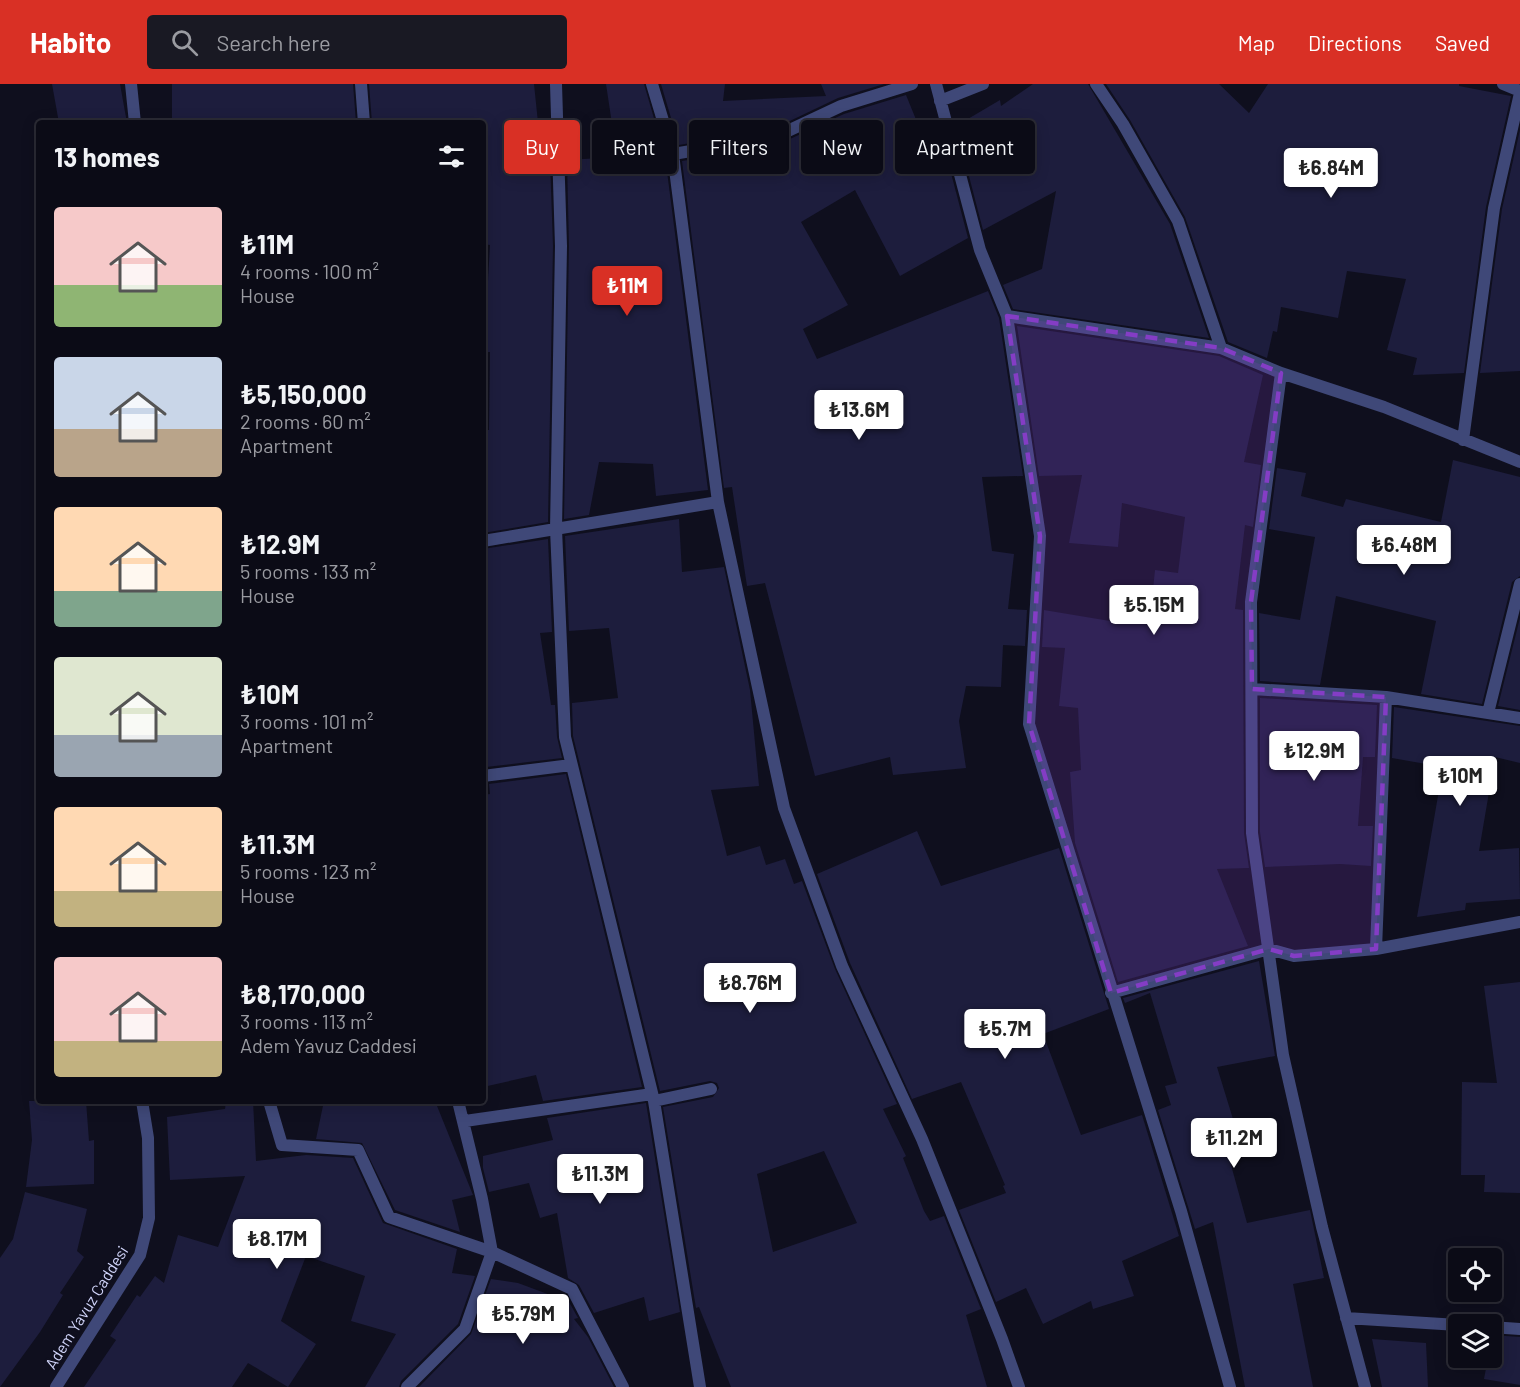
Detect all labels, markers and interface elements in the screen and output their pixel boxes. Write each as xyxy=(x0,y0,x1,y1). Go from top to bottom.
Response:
search box xyxy=(147,15,567,69)
text: Habito xyxy=(30,25,111,59)
icon: search xyxy=(168,26,201,59)
text: Search here xyxy=(216,29,331,55)
text: Map xyxy=(1238,30,1275,55)
text: Directions xyxy=(1308,30,1402,55)
text: Saved xyxy=(1435,30,1490,55)
chip: Buy xyxy=(504,120,580,174)
chip: Rent xyxy=(592,120,677,174)
chip: Filters xyxy=(689,120,789,174)
chip: New xyxy=(801,120,883,174)
chip: Apartment xyxy=(895,120,1035,174)
icon: filters xyxy=(435,140,468,173)
text: 13 homes xyxy=(54,141,160,172)
pin: ₺6.84M xyxy=(1282,148,1380,199)
text: ₺6.84M xyxy=(1298,155,1364,179)
text: ₺11M xyxy=(240,228,294,259)
icon: home xyxy=(102,231,174,303)
text: 4 rooms · 100 m² xyxy=(240,259,379,283)
pin: ₺11M xyxy=(591,266,663,317)
text: ₺11M xyxy=(606,273,648,297)
text: House xyxy=(240,283,295,307)
text: ₺5,150,000 xyxy=(240,378,366,409)
icon: home xyxy=(102,381,174,453)
pin: ₺13.6M xyxy=(810,390,908,441)
text: ₺13.6M xyxy=(828,397,890,421)
text: 2 rooms · 60 m² xyxy=(240,409,371,433)
text: Apartment xyxy=(240,433,333,457)
pin: ₺6.48M xyxy=(1355,525,1453,576)
text: ₺12.9M xyxy=(240,528,320,559)
icon: home xyxy=(102,531,174,603)
text: ₺6.48M xyxy=(1371,532,1437,556)
text: 5 rooms · 133 m² xyxy=(240,559,376,583)
text: House xyxy=(240,583,295,607)
pin: ₺5.15M xyxy=(1105,585,1203,636)
text: ₺5.15M xyxy=(1123,592,1185,616)
text: ₺10M xyxy=(240,678,299,709)
icon: home xyxy=(102,681,174,753)
text: 3 rooms · 101 m² xyxy=(240,709,373,733)
pin: ₺12.9M xyxy=(1265,731,1363,782)
text: Apartment xyxy=(240,733,333,757)
text: ₺12.9M xyxy=(1283,738,1345,762)
pin: ₺10M xyxy=(1424,756,1496,807)
text: ₺10M xyxy=(1437,763,1483,787)
text: ₺11.3M xyxy=(240,828,315,859)
icon: home xyxy=(102,831,174,903)
text: 5 rooms · 123 m² xyxy=(240,859,377,883)
text: House xyxy=(240,883,295,907)
pin: ₺8.76M xyxy=(701,963,799,1014)
text: ₺8.76M xyxy=(718,970,782,994)
text: ₺8,170,000 xyxy=(240,978,365,1009)
icon: home xyxy=(102,981,174,1053)
text: 3 rooms · 113 m² xyxy=(240,1009,373,1033)
pin: ₺5.7M xyxy=(963,1009,1047,1060)
text: ₺5.7M xyxy=(978,1016,1032,1040)
text: Adem Yavuz Caddesi xyxy=(240,1033,417,1057)
pin: ₺11.2M xyxy=(1185,1118,1283,1169)
text: ₺11.2M xyxy=(1205,1125,1263,1149)
pin: ₺11.3M xyxy=(551,1154,649,1205)
text: ₺11.3M xyxy=(571,1161,629,1185)
pin: ₺8.17M xyxy=(228,1219,326,1270)
text: ₺8.17M xyxy=(247,1226,307,1250)
street label: Adem Yavuz Caddesi xyxy=(40,1242,132,1372)
map controls xyxy=(1448,1248,1502,1368)
button: locate xyxy=(1448,1248,1502,1302)
pin: ₺5.79M xyxy=(474,1294,572,1345)
text: ₺5.79M xyxy=(491,1301,555,1325)
button: layers xyxy=(1448,1314,1502,1368)

